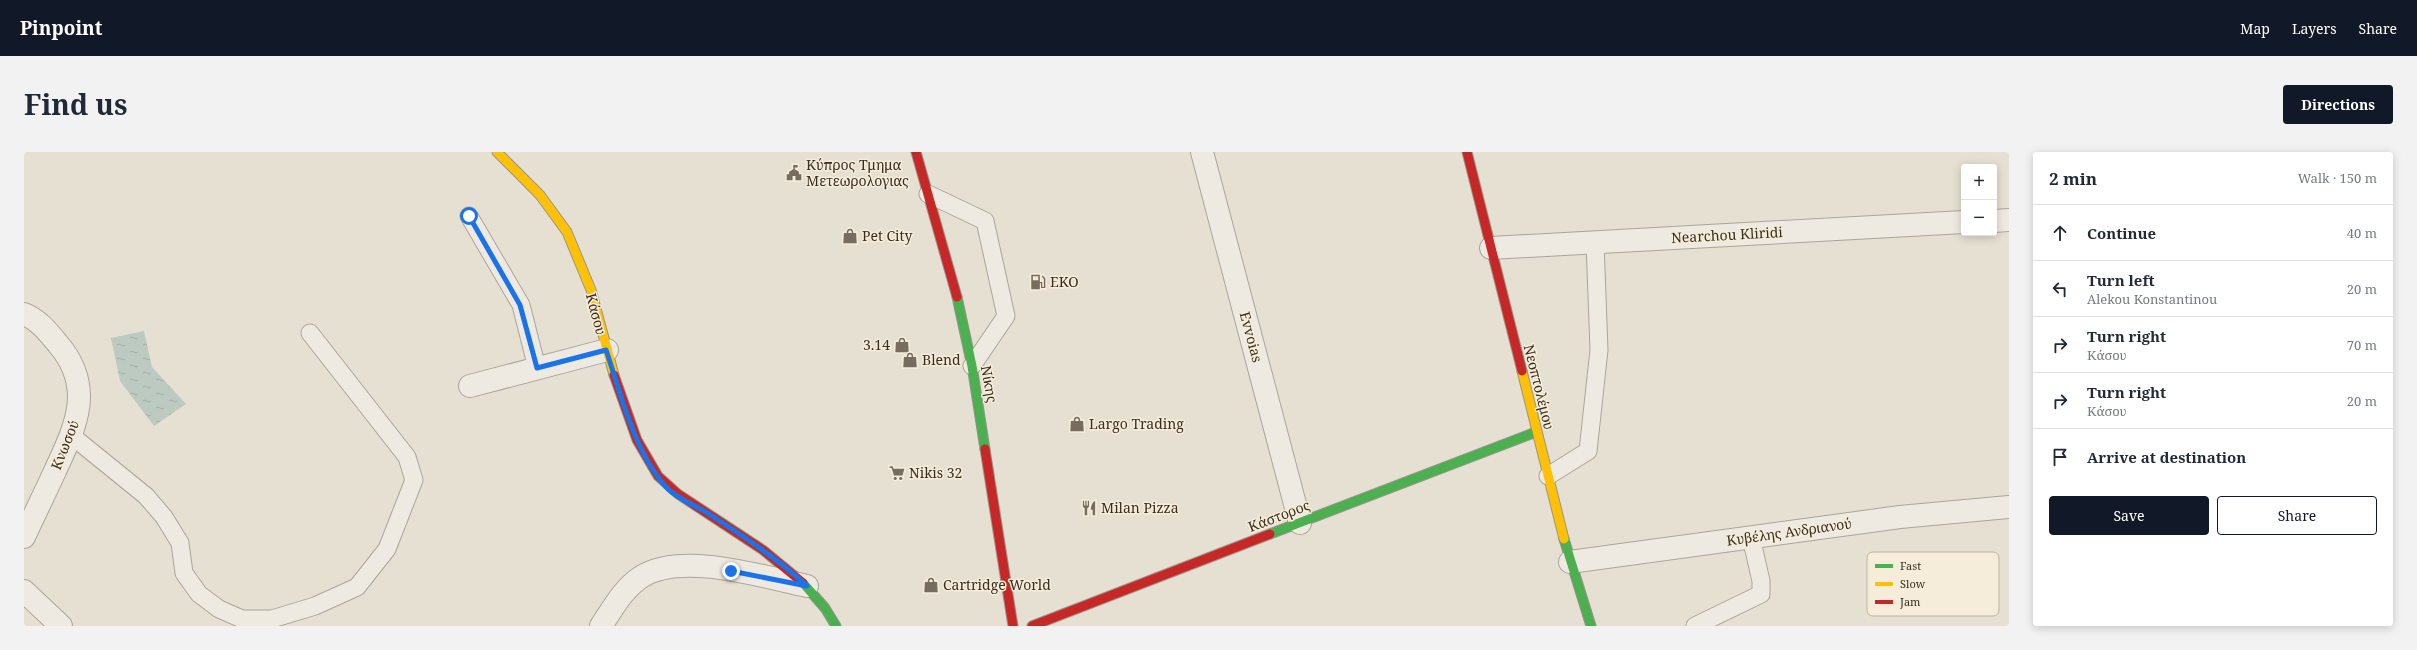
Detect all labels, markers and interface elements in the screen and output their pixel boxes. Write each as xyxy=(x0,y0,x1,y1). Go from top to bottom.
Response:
text: Pinpoint xyxy=(20,15,102,41)
text: Map xyxy=(2240,19,2270,38)
text: Layers xyxy=(2292,19,2337,38)
text: Share xyxy=(2359,19,2397,38)
text: Find us xyxy=(24,85,128,123)
button: Directions xyxy=(2283,85,2393,124)
place label: Κύπρος Τμημα Μετεωρολογιας xyxy=(806,155,909,190)
public building icon: Κύπρος Τμημα Μετεωρολογιας xyxy=(785,164,803,182)
map controls xyxy=(1961,164,1997,236)
button: + xyxy=(1961,164,1997,200)
text: 2 min xyxy=(2049,167,2097,190)
text: Walk · 150 m xyxy=(2298,169,2377,187)
button: − xyxy=(1961,200,1997,236)
route start xyxy=(460,207,478,225)
street label: Nearchou Kliridi xyxy=(1671,222,1784,247)
icon: ahead xyxy=(2049,222,2071,244)
text: Continue xyxy=(2087,223,2156,243)
text: 40 m xyxy=(2347,224,2377,242)
place label: Pet City xyxy=(862,226,913,245)
shop icon: Pet City xyxy=(841,227,859,245)
text: Turn left xyxy=(2087,270,2155,290)
place label: EKO xyxy=(1050,272,1079,291)
fuel station icon: EKO xyxy=(1029,273,1047,291)
icon: left xyxy=(2049,278,2071,300)
text: 20 m xyxy=(2347,280,2377,298)
text: Alekou Konstantinou xyxy=(2087,290,2217,308)
street label: Κάσου xyxy=(582,291,611,337)
street label: Evvoias xyxy=(1236,309,1267,364)
text: Turn right xyxy=(2087,326,2166,346)
icon: right xyxy=(2049,334,2071,356)
place label: 3.14 xyxy=(863,335,890,354)
shop icon: 3.14 xyxy=(893,336,911,354)
text: 70 m xyxy=(2347,336,2377,354)
street label: Νεοπτολέμου xyxy=(1520,342,1559,431)
text: Κάσου xyxy=(2087,346,2127,364)
place label: Blend xyxy=(922,350,961,369)
shop icon: Blend xyxy=(901,351,919,369)
street label: Νίκης xyxy=(977,364,1002,404)
text: Turn right xyxy=(2087,382,2166,402)
icon: right xyxy=(2049,390,2071,412)
text: 20 m xyxy=(2347,392,2377,410)
text: Κάσου xyxy=(2087,402,2127,420)
place label: Largo Trading xyxy=(1089,414,1184,433)
shop icon: Largo Trading xyxy=(1068,415,1086,433)
street label: Κνωσού xyxy=(46,417,83,472)
icon: arrive xyxy=(2049,446,2071,468)
text: Arrive at destination xyxy=(2087,447,2246,467)
place label: Nikis 32 xyxy=(909,463,962,482)
supermarket icon: Nikis 32 xyxy=(888,464,906,482)
street label: Κάστορος xyxy=(1245,495,1313,536)
button: Save xyxy=(2049,496,2209,535)
button: Share xyxy=(2217,496,2377,535)
place label: Milan Pizza xyxy=(1101,498,1179,517)
restaurant icon: Milan Pizza xyxy=(1080,499,1098,517)
street label: Κυβέλης Ανδριανού xyxy=(1725,513,1853,550)
legend xyxy=(1867,552,1999,616)
text: Fast xyxy=(1900,558,1921,573)
route end xyxy=(722,562,740,580)
place label: Cartridge World xyxy=(943,575,1051,594)
shop icon: Cartridge World xyxy=(922,576,940,594)
text: Slow xyxy=(1900,576,1926,591)
text: Jam xyxy=(1899,594,1921,609)

